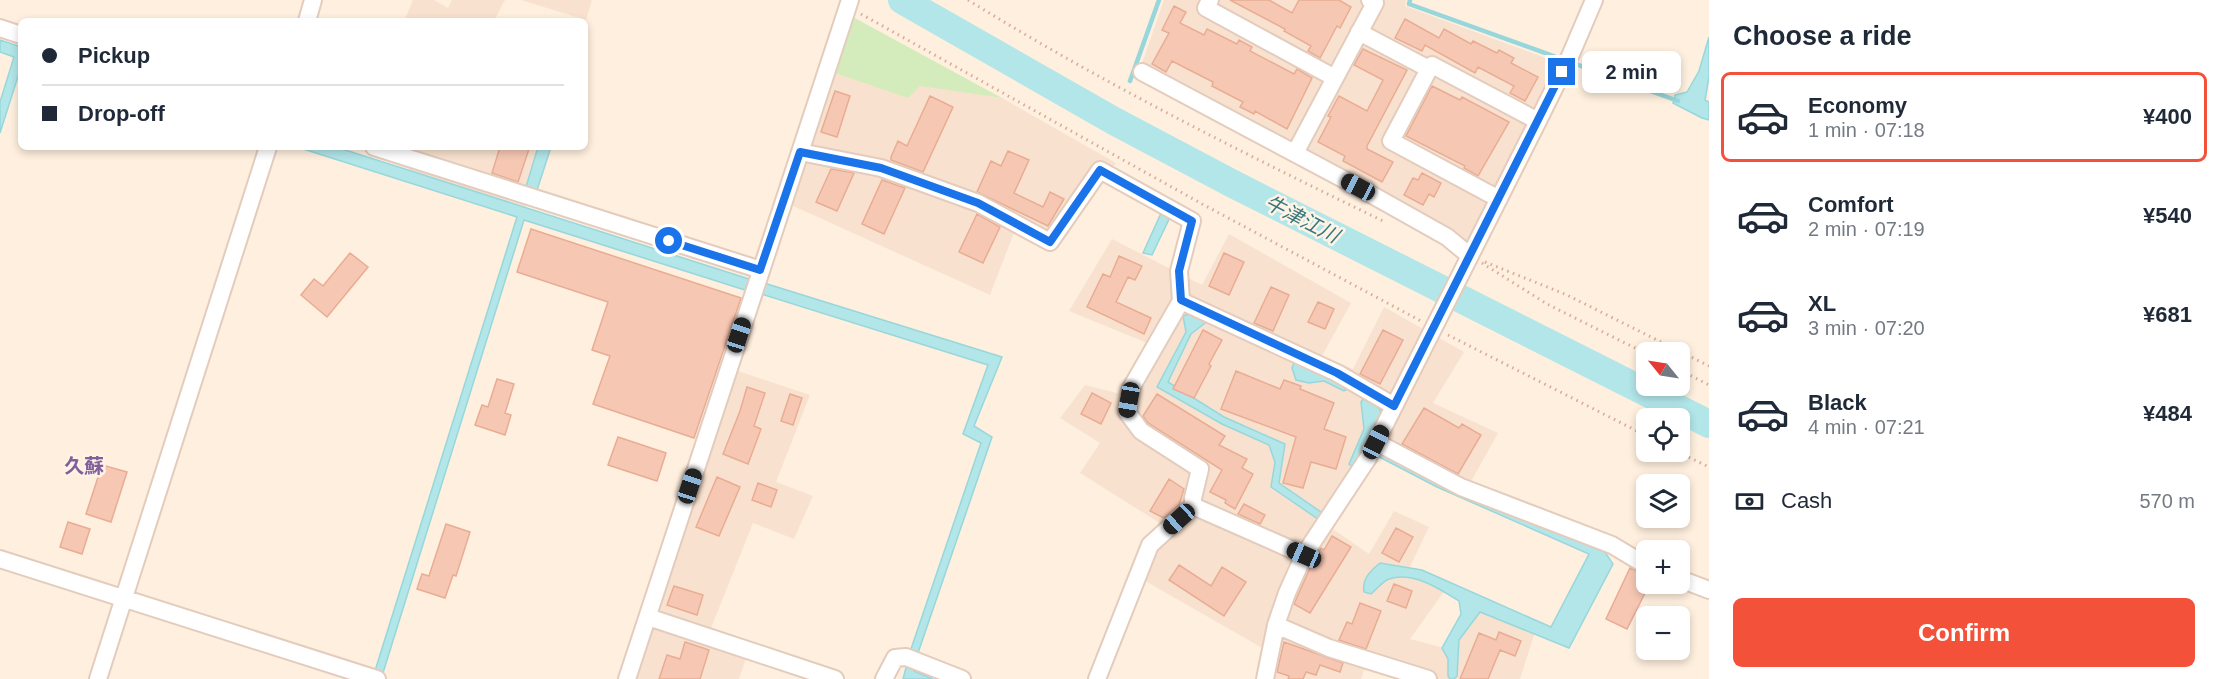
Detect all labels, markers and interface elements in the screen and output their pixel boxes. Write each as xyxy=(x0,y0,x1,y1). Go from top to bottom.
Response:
text: Choose a ride xyxy=(1733,21,1912,51)
text: Pickup xyxy=(78,43,150,68)
callout: 2 min xyxy=(1583,51,1682,93)
route end xyxy=(1548,58,1575,85)
text: 2 min xyxy=(1605,61,1658,83)
icon: car xyxy=(1736,90,1790,144)
text: Economy xyxy=(1808,93,1907,118)
text: Drop-off xyxy=(78,101,165,126)
text: ¥400 xyxy=(2143,104,2192,129)
text: 1 min · 07:18 xyxy=(1808,119,1925,141)
car xyxy=(1338,171,1378,203)
icon: car xyxy=(1736,189,1790,243)
water label: 牛津江川 xyxy=(1261,191,1344,248)
text: Comfort xyxy=(1808,192,1894,217)
text: ¥540 xyxy=(2143,203,2192,228)
text: 2 min · 07:19 xyxy=(1808,218,1925,240)
route start xyxy=(655,227,682,254)
icon: car xyxy=(1736,288,1790,342)
text: XL xyxy=(1808,291,1836,316)
text: ¥681 xyxy=(2143,302,2192,327)
car xyxy=(725,315,753,355)
text: 3 min · 07:20 xyxy=(1808,317,1925,339)
north arrow xyxy=(1636,342,1690,396)
map controls xyxy=(1636,342,1690,660)
car xyxy=(1117,381,1141,419)
icon: car xyxy=(1736,387,1790,441)
text: Black xyxy=(1808,390,1867,415)
text: ¥484 xyxy=(2143,401,2192,426)
button: locate xyxy=(1636,408,1690,462)
text: 4 min · 07:21 xyxy=(1808,416,1925,438)
car xyxy=(1360,422,1392,462)
district label: 久蘇 xyxy=(64,455,104,477)
car xyxy=(676,466,704,506)
button: layers xyxy=(1636,474,1690,528)
icon: cash xyxy=(1733,485,1766,518)
text: Cash xyxy=(1781,488,1832,513)
text: 570 m xyxy=(2139,490,2195,512)
car xyxy=(1160,500,1198,538)
car xyxy=(1284,539,1324,571)
button: + xyxy=(1636,540,1690,594)
button: Confirm xyxy=(1733,598,2195,667)
button: − xyxy=(1636,606,1690,660)

